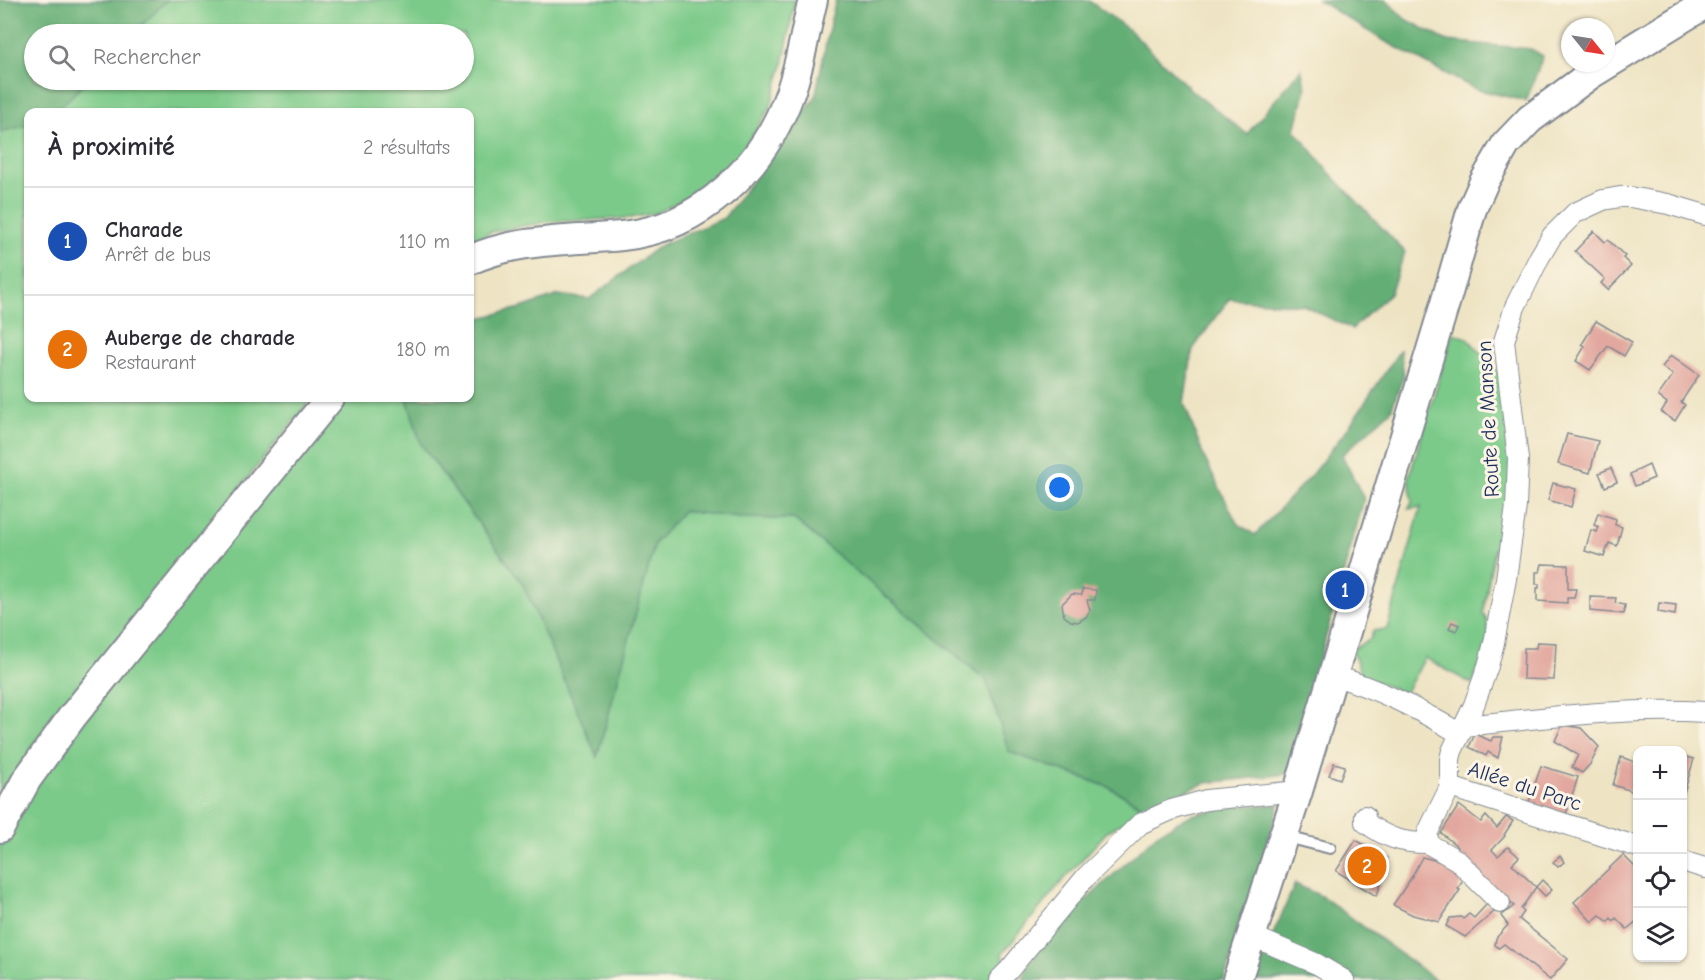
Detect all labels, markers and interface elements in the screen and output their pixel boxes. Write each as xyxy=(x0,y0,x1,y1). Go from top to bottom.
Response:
north arrow xyxy=(1561,18,1615,72)
search box xyxy=(24,24,474,90)
icon: search xyxy=(45,41,78,74)
text: Rechercher xyxy=(93,44,201,70)
text: À proximité xyxy=(48,132,175,162)
text: 2 résultats xyxy=(363,136,450,159)
text: Charade xyxy=(105,217,183,243)
text: 1 xyxy=(64,230,71,253)
text: 110 m xyxy=(399,230,450,253)
text: Arrêt de bus xyxy=(105,243,211,266)
text: Auberge de charade xyxy=(105,325,295,351)
text: 2 xyxy=(63,338,72,361)
text: 180 m xyxy=(396,338,450,361)
street label: Route de Manson xyxy=(1472,340,1504,498)
text: Restaurant xyxy=(105,351,195,374)
your location xyxy=(1045,473,1074,502)
pin: 1 xyxy=(1326,568,1364,612)
map controls xyxy=(1633,746,1687,962)
button: + xyxy=(1633,746,1687,800)
street label: Allée du Parc xyxy=(1465,756,1585,816)
button: − xyxy=(1633,800,1687,854)
pin: 2 xyxy=(1348,844,1386,888)
button: locate xyxy=(1633,854,1687,908)
button: layers xyxy=(1633,908,1687,962)

